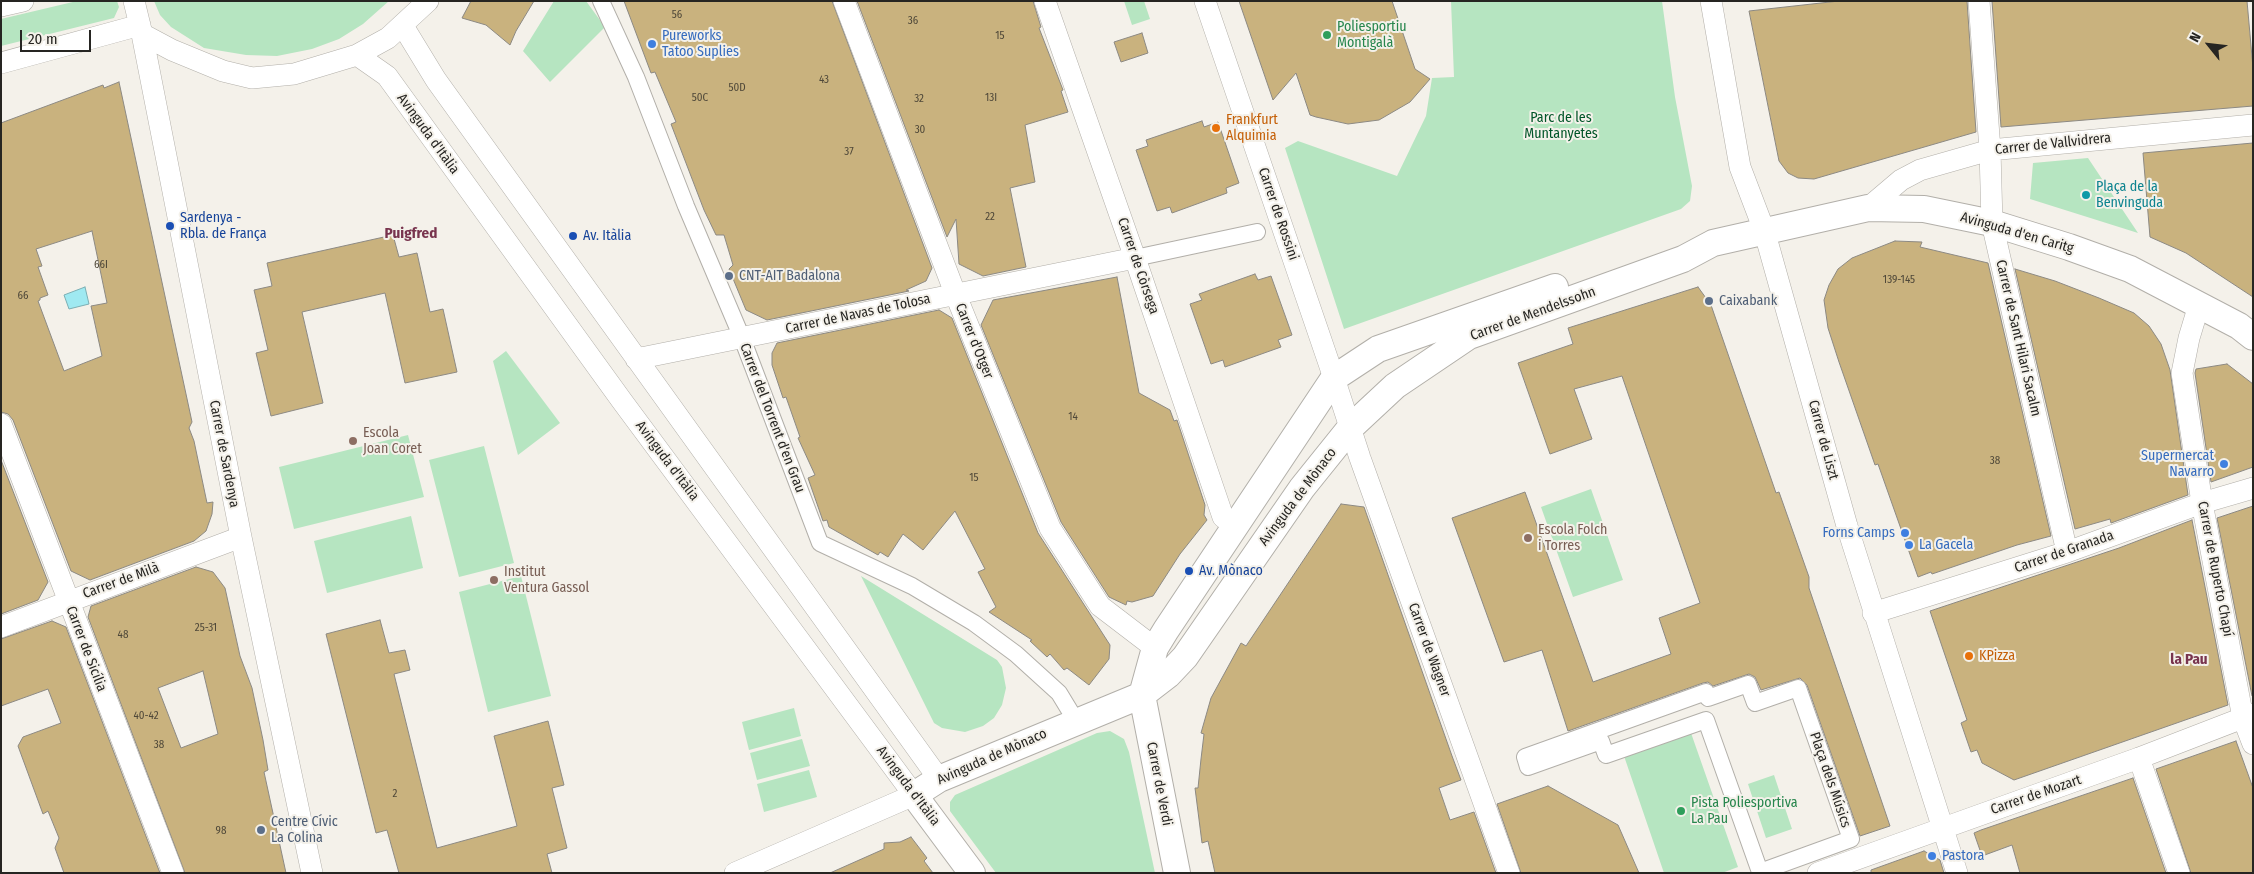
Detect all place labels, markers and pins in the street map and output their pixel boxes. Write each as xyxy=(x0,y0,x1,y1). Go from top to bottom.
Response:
place label: Poliesportiu Montigalà xyxy=(1337,19,1407,52)
place label: Pureworks Tatoo Suplies xyxy=(662,28,739,60)
marker: Poliesportiu Montigalà xyxy=(1321,29,1333,41)
marker: Pureworks Tatoo Suplies xyxy=(646,38,658,50)
place label: Frankfurt Alquimia xyxy=(1226,112,1278,144)
marker: Frankfurt Alquimia xyxy=(1210,122,1222,134)
place label: Plaça de la Benvinguda xyxy=(2096,179,2163,212)
marker: Plaça de la Benvinguda xyxy=(2080,189,2092,201)
place label: Sardenya - Rbla. de França xyxy=(180,210,267,242)
marker: Sardenya - Rbla. de França xyxy=(164,220,176,232)
place label: Av. Itàlia xyxy=(583,228,631,244)
marker: Av. Itàlia xyxy=(567,230,579,242)
place label: CNT-AIT Badalona xyxy=(739,268,840,284)
marker: CNT-AIT Badalona xyxy=(723,270,735,282)
place label: Caixabank xyxy=(1719,293,1777,309)
marker: Caixabank xyxy=(1703,295,1715,307)
place label: Escola Joan Coret xyxy=(363,425,422,458)
marker: Escola Joan Coret xyxy=(347,435,359,447)
place label: Supermercat Navarro xyxy=(2141,448,2214,481)
marker: Supermercat Navarro xyxy=(2218,458,2230,470)
place label: Escola Folch i Torres xyxy=(1538,522,1607,554)
place label: Forns Camps xyxy=(1822,525,1895,541)
marker: Forns Camps xyxy=(1899,527,1911,539)
marker: Escola Folch i Torres xyxy=(1522,532,1534,544)
place label: La Gacela xyxy=(1919,537,1973,553)
marker: La Gacela xyxy=(1903,539,1915,551)
place label: Av. Mònaco xyxy=(1199,563,1263,579)
place label: Institut Ventura Gassol xyxy=(504,564,589,596)
marker: Av. Mònaco xyxy=(1183,565,1195,577)
marker: Institut Ventura Gassol xyxy=(488,574,500,586)
place label: KPizza xyxy=(1979,648,2015,664)
marker: KPizza xyxy=(1963,650,1975,662)
place label: Pista Poliesportiva La Pau xyxy=(1691,795,1798,828)
marker: Pista Poliesportiva La Pau xyxy=(1675,805,1687,817)
place label: Centre Cívic La Colina xyxy=(271,814,338,846)
marker: Centre Cívic La Colina xyxy=(255,824,267,836)
place label: Pastora xyxy=(1942,848,1984,864)
marker: Pastora xyxy=(1926,850,1938,862)

